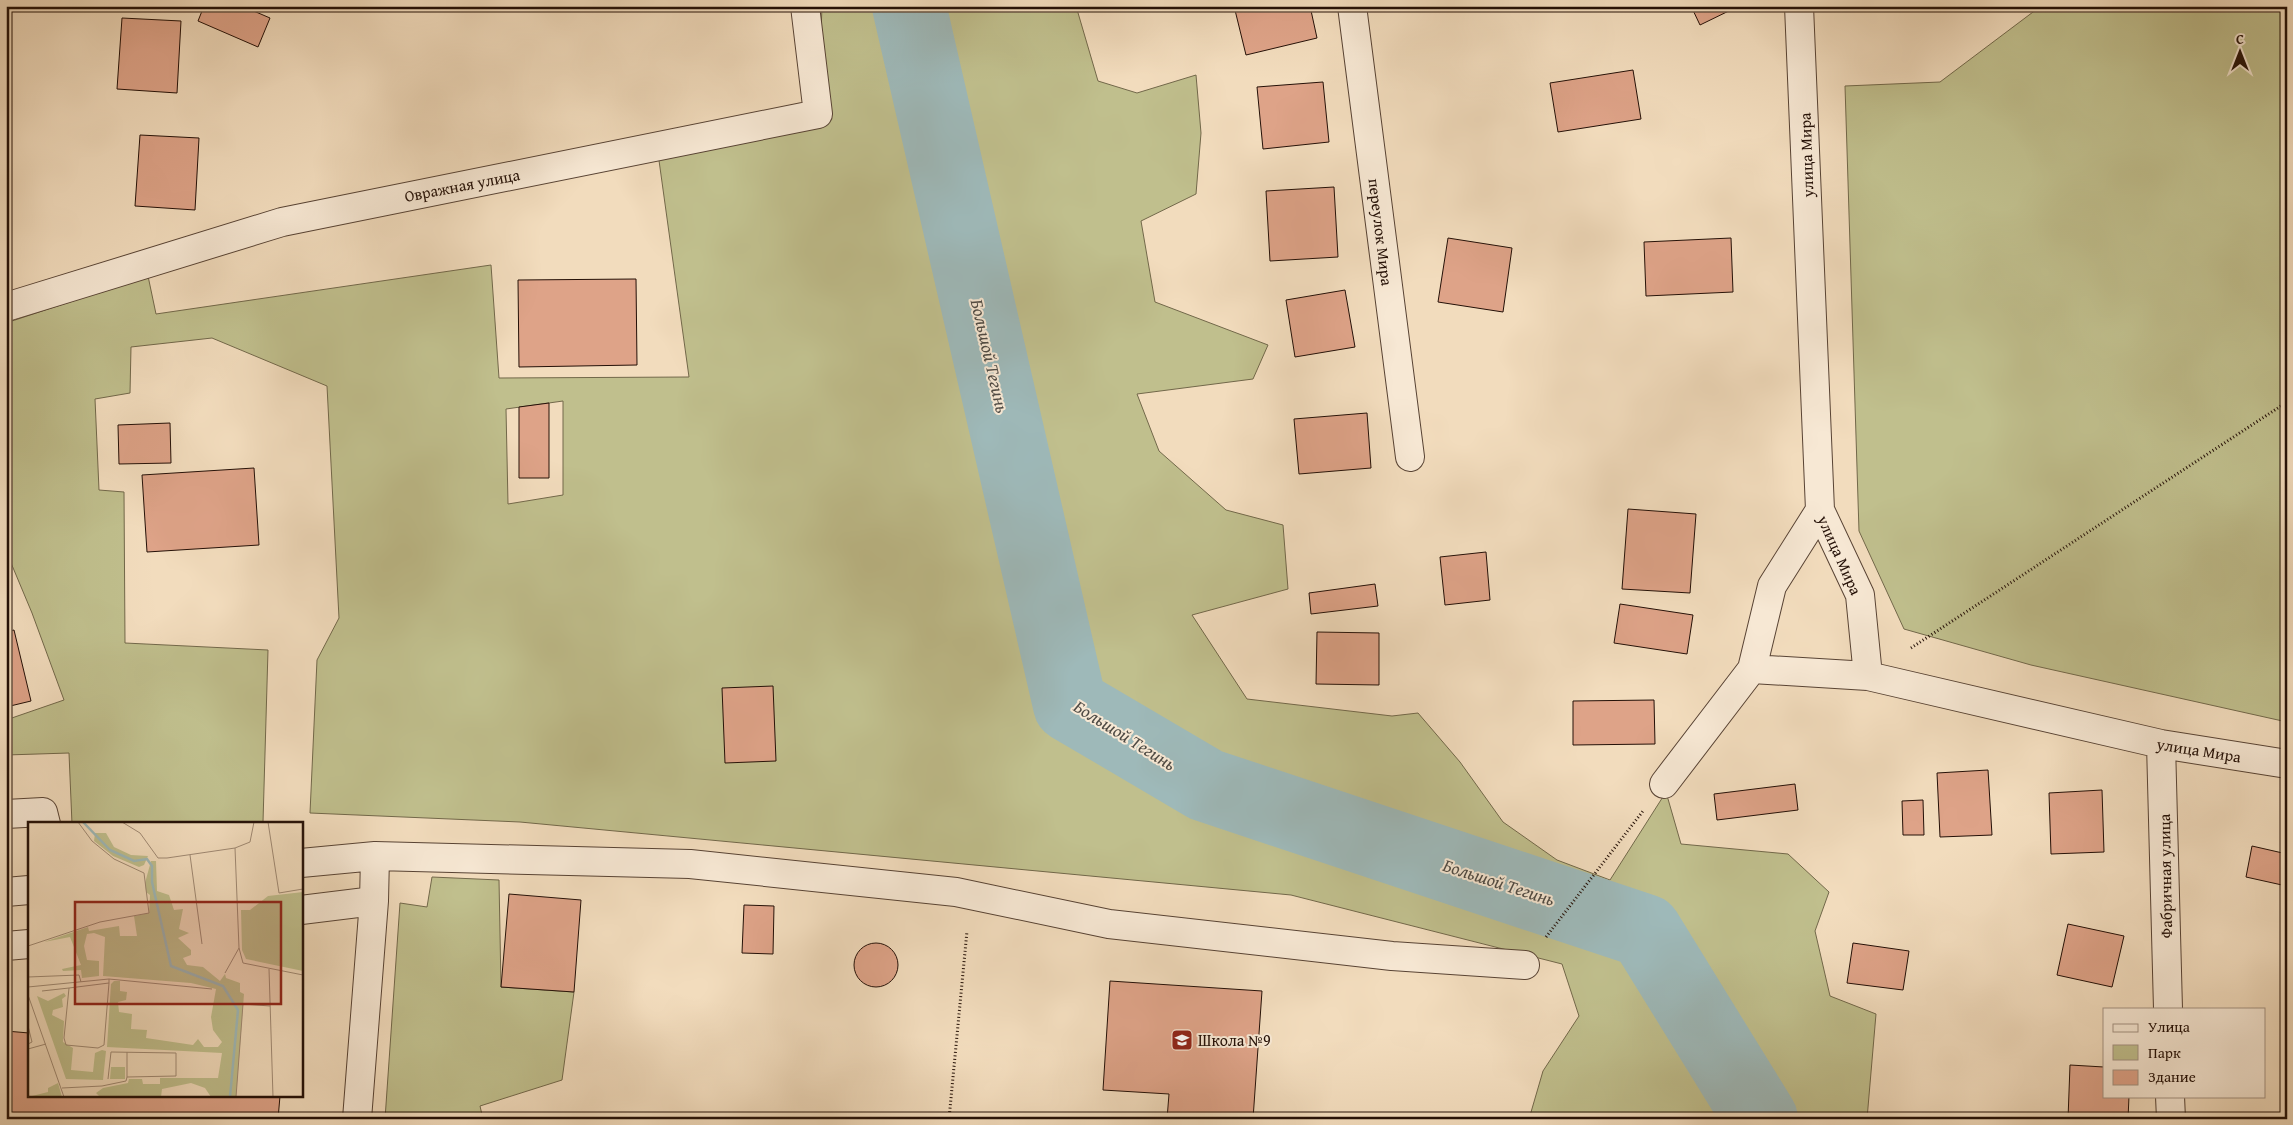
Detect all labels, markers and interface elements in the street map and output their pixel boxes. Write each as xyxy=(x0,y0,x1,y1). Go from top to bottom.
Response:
north arrow xyxy=(2216,28,2266,78)
text: С xyxy=(2236,29,2244,49)
street label: улица Мира xyxy=(1793,112,1820,199)
street label: Овражная улица xyxy=(402,162,522,208)
street label: переулок Мира xyxy=(1363,177,1400,287)
water label: Большой Тегинь xyxy=(964,296,1016,416)
street label: улица Мира xyxy=(1811,510,1868,599)
water label: Большой Тегинь xyxy=(1069,693,1181,777)
street label: улица Мира xyxy=(2154,731,2243,769)
street label: Фабричная улица xyxy=(2152,813,2178,939)
inset map xyxy=(28,822,302,1098)
water label: Большой Тегинь xyxy=(1440,851,1558,913)
legend xyxy=(2103,1008,2266,1098)
text: Улица xyxy=(2148,1016,2191,1037)
school or university icon: Школа №9 xyxy=(1170,1028,1194,1052)
place label: Школа №9 xyxy=(1198,1028,1271,1052)
text: Парк xyxy=(2148,1042,2181,1063)
text: Здание xyxy=(2148,1066,2196,1087)

